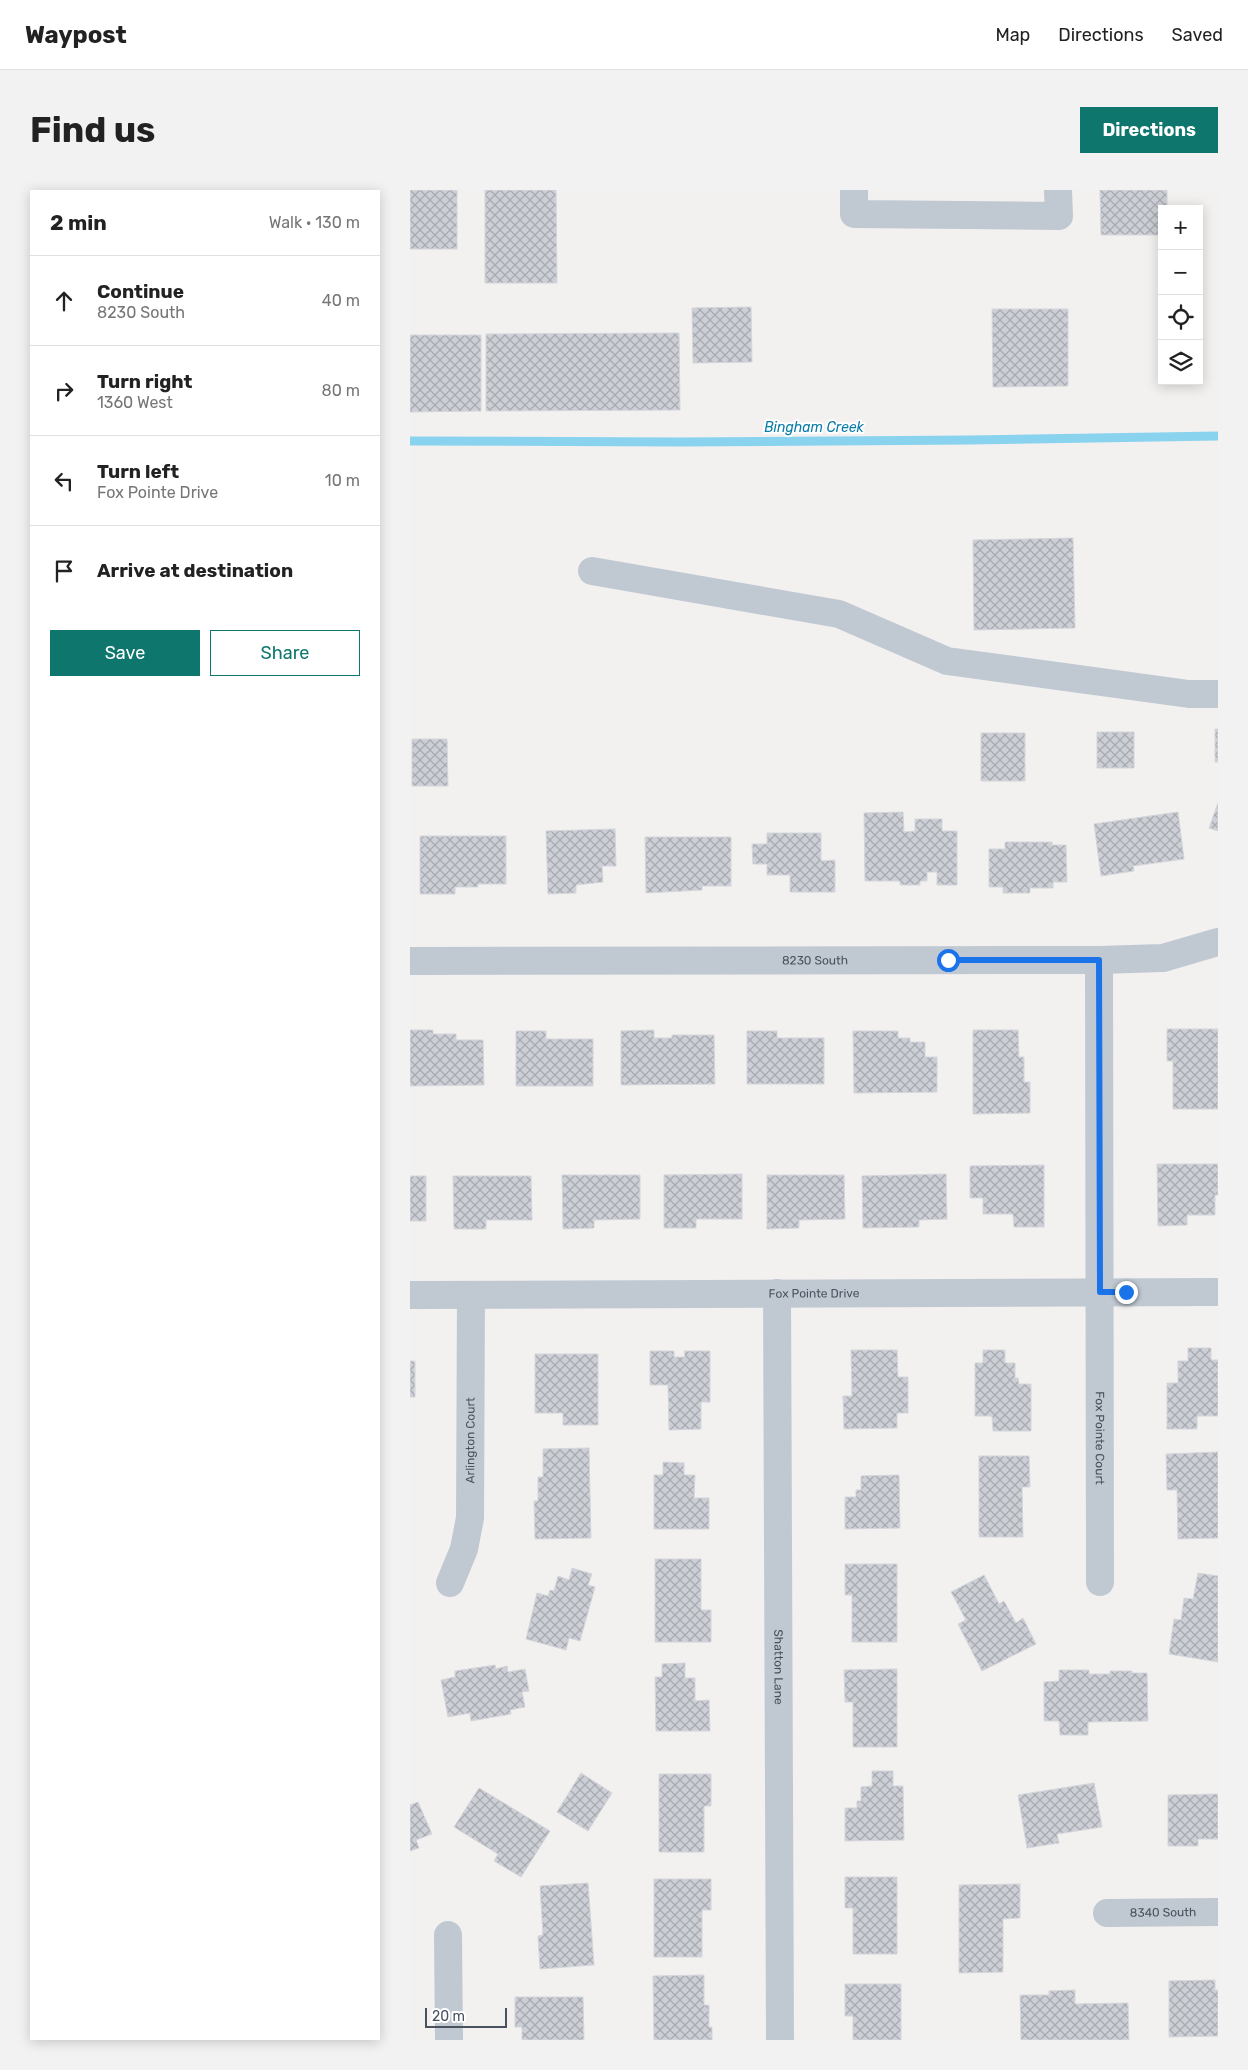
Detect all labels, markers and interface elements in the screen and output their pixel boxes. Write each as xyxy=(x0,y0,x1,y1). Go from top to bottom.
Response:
text: Waypost xyxy=(25,21,127,49)
text: Map xyxy=(995,24,1030,46)
text: Directions xyxy=(1058,24,1144,46)
text: Saved xyxy=(1172,24,1223,46)
button: Directions xyxy=(1080,107,1218,153)
text: Find us xyxy=(30,109,155,151)
map controls xyxy=(1158,205,1203,385)
button: + xyxy=(1158,205,1203,250)
text: 2 min xyxy=(50,210,107,235)
text: Walk · 130 m xyxy=(269,213,360,232)
button: − xyxy=(1158,250,1203,295)
text: Continue xyxy=(97,280,184,303)
icon: ahead xyxy=(50,287,78,315)
text: 40 m xyxy=(322,291,360,310)
button: locate xyxy=(1158,295,1203,340)
text: 8230 South xyxy=(97,303,185,322)
button: layers xyxy=(1158,340,1203,385)
text: Turn right xyxy=(97,370,192,393)
icon: right xyxy=(50,377,78,405)
text: 80 m xyxy=(322,381,360,400)
text: 1360 West xyxy=(97,393,173,412)
water label: Bingham Creek xyxy=(764,419,865,436)
text: Turn left xyxy=(97,460,179,483)
icon: left xyxy=(50,467,78,495)
text: 10 m xyxy=(325,471,360,490)
text: Fox Pointe Drive xyxy=(97,483,218,502)
icon: arrive xyxy=(50,557,78,585)
text: Arrive at destination xyxy=(97,559,293,582)
button: Save xyxy=(50,630,200,676)
button: Share xyxy=(210,630,360,676)
route start xyxy=(937,949,960,972)
street label: 8230 South xyxy=(782,953,848,967)
route end xyxy=(1115,1281,1138,1304)
street label: Fox Pointe Drive xyxy=(768,1286,860,1301)
street label: Fox Pointe Court xyxy=(1093,1391,1107,1485)
street label: Arlington Court xyxy=(463,1397,478,1483)
street label: Shatton Lane xyxy=(771,1629,786,1705)
street label: 8340 South xyxy=(1130,1905,1196,1920)
scale bar xyxy=(425,2005,508,2028)
text: 20 m xyxy=(432,2008,465,2025)

